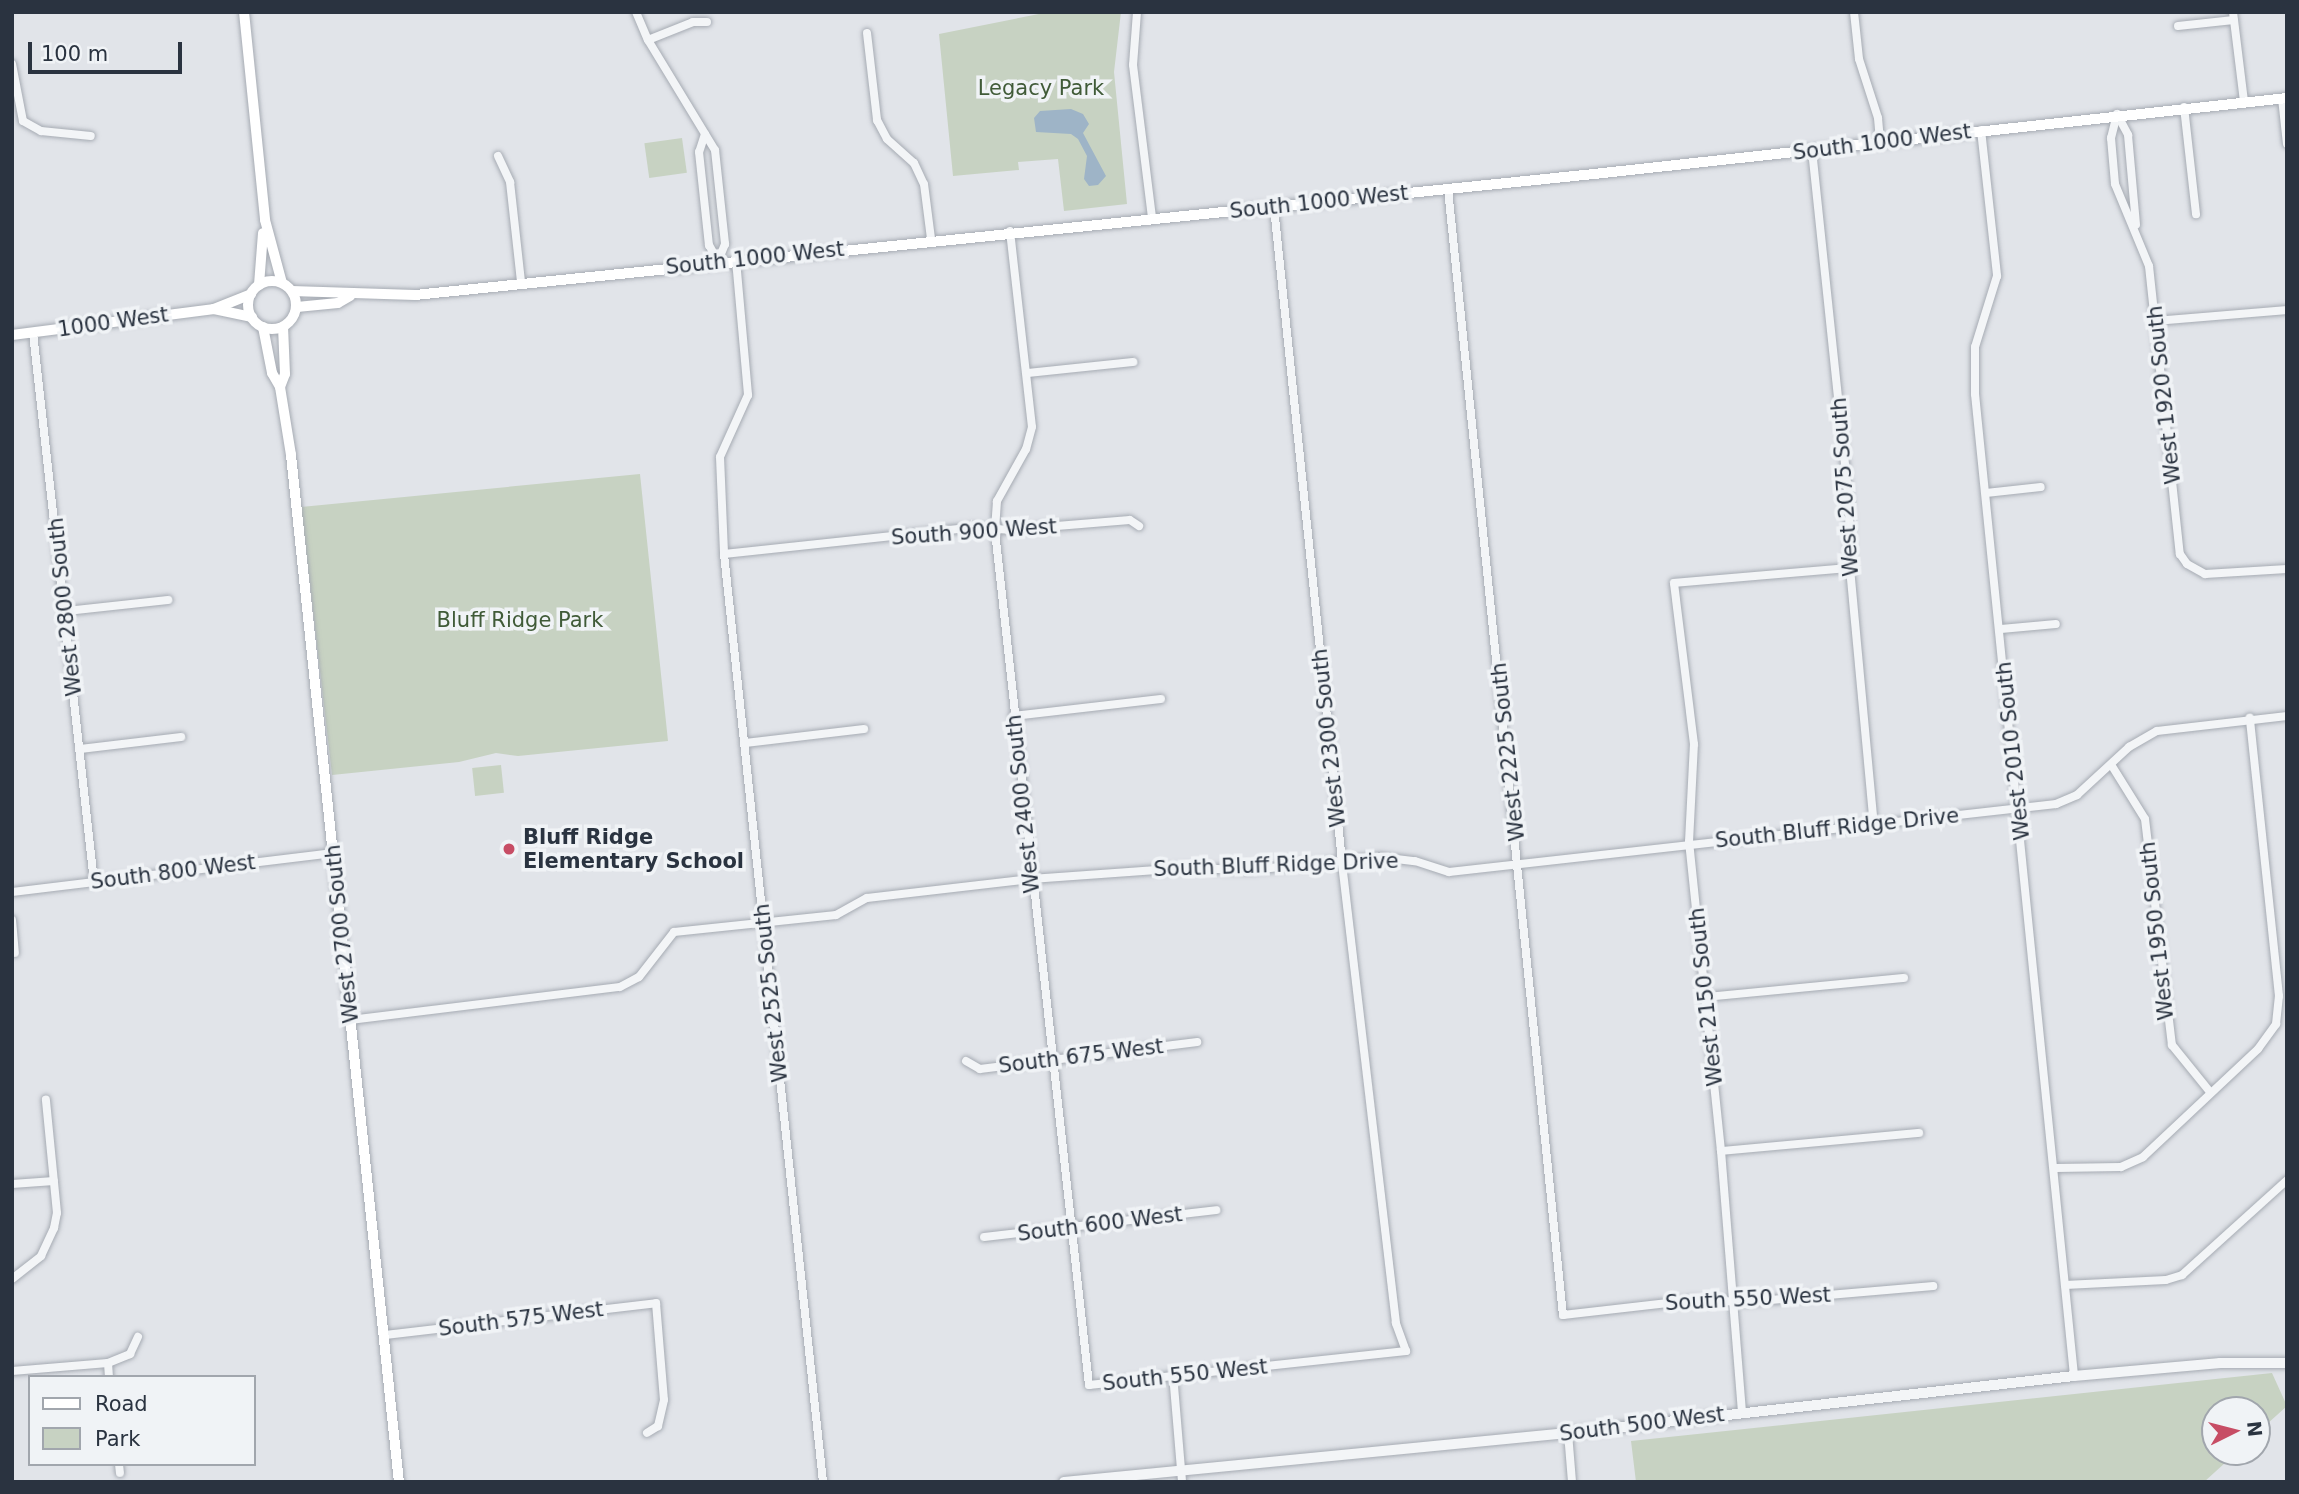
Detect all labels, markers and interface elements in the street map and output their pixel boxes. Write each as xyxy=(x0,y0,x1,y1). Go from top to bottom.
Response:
scale bar xyxy=(32,28,186,72)
text: 100 m xyxy=(41,42,108,66)
park label: Legacy Park xyxy=(978,75,1104,101)
street label: South 1000 West xyxy=(1791,119,1973,165)
street label: South 1000 West xyxy=(1228,180,1410,224)
street label: South 1000 West xyxy=(664,236,846,280)
street label: 1000 West xyxy=(56,302,170,342)
street label: West 1920 South xyxy=(2142,304,2186,486)
street label: West 2075 South xyxy=(1826,397,1864,577)
street label: South 900 West xyxy=(890,514,1058,550)
street label: West 2800 South xyxy=(43,516,87,698)
park label: Bluff Ridge Park xyxy=(437,607,603,633)
street label: West 2300 South xyxy=(1307,647,1351,829)
street label: West 2010 South xyxy=(1991,660,2035,842)
street label: West 2225 South xyxy=(1486,661,1530,843)
street label: West 2400 South xyxy=(1001,713,1045,895)
street label: South Bluff Ridge Drive xyxy=(1714,803,1960,853)
place label: Bluff Ridge Elementary School xyxy=(523,824,744,874)
street label: West 1950 South xyxy=(2135,840,2179,1022)
marker: Bluff Ridge Elementary School xyxy=(501,841,517,857)
street label: West 2700 South xyxy=(320,843,364,1025)
street label: South Bluff Ridge Drive xyxy=(1153,848,1399,882)
street label: South 800 West xyxy=(89,849,257,895)
street label: West 2525 South xyxy=(749,902,793,1084)
street label: West 2150 South xyxy=(1684,906,1728,1088)
street label: South 675 West xyxy=(997,1033,1165,1079)
street label: South 600 West xyxy=(1016,1201,1184,1247)
street label: South 550 West xyxy=(1664,1282,1832,1316)
street label: South 575 West xyxy=(437,1296,605,1342)
street label: South 550 West xyxy=(1101,1354,1269,1396)
legend xyxy=(28,1375,256,1466)
text: Road xyxy=(95,1392,148,1416)
north arrow xyxy=(2201,1396,2271,1466)
street label: South 500 West xyxy=(1558,1401,1726,1447)
text: N xyxy=(2243,1420,2267,1438)
text: Park xyxy=(95,1427,140,1451)

